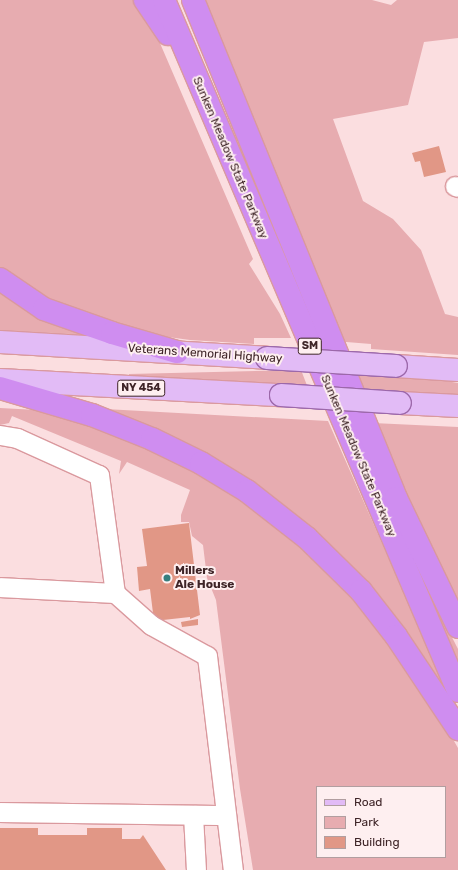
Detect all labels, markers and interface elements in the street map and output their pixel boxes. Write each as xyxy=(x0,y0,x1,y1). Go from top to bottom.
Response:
street label: Sunken Meadow State Parkway xyxy=(189,75,271,241)
road number: SM xyxy=(297,337,323,355)
street label: Veterans Memorial Highway xyxy=(127,341,283,367)
street label: Sunken Meadow State Parkway xyxy=(317,373,399,539)
road number: NY 454 xyxy=(117,379,165,397)
place label: Millers Ale House xyxy=(175,564,234,592)
marker: Millers Ale House xyxy=(162,573,172,583)
legend xyxy=(316,786,446,858)
text: Road xyxy=(354,795,382,809)
text: Park xyxy=(354,815,379,829)
text: Building xyxy=(354,835,400,849)

